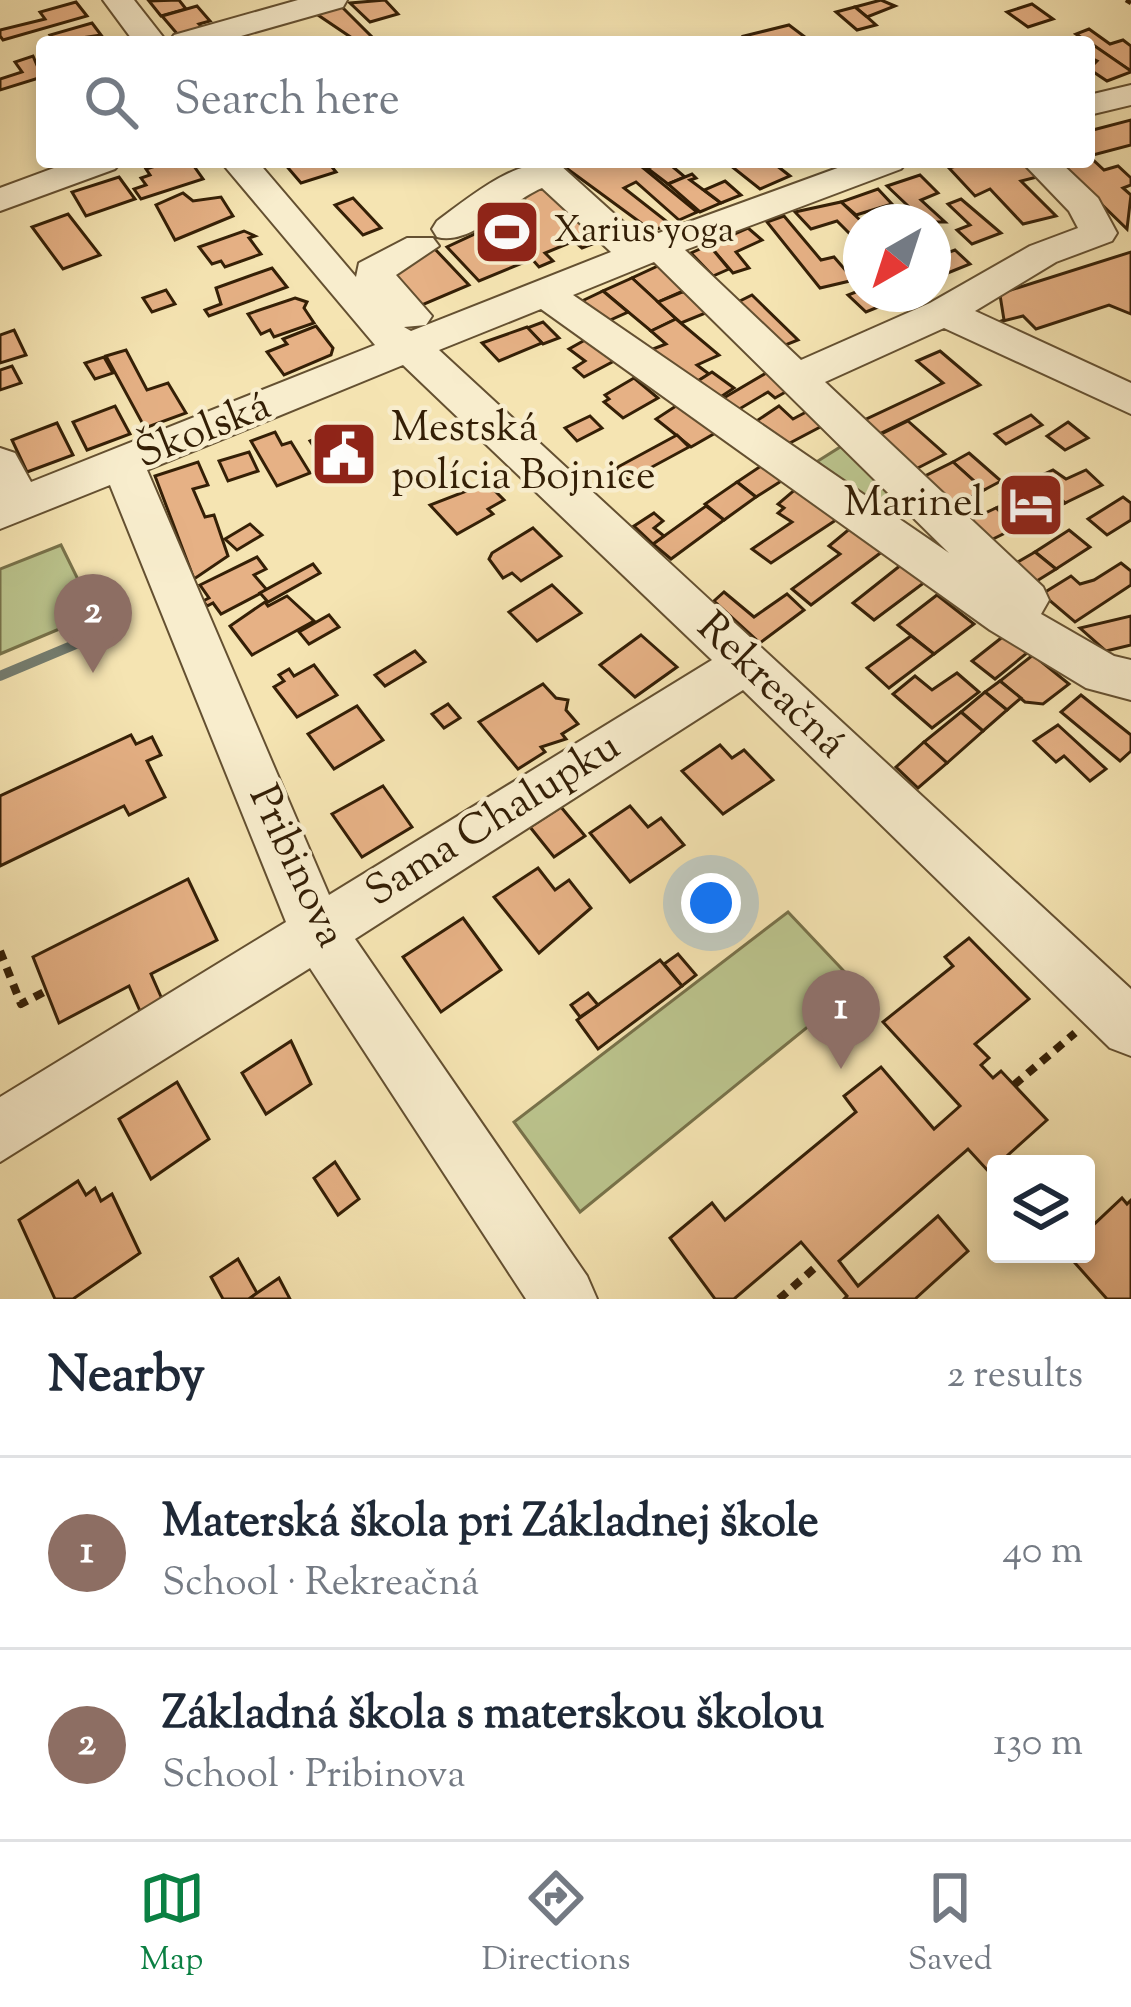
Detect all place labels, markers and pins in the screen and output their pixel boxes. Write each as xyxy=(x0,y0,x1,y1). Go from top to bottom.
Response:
sports icon: Xarius yoga xyxy=(472,197,542,267)
place label: Xarius yoga xyxy=(554,206,734,258)
place label: Mestská polícia Bojnice xyxy=(391,400,656,508)
public building icon: Mestská polícia Bojnice xyxy=(309,419,379,489)
hotel icon: Marinel xyxy=(996,470,1066,540)
place label: Marinel xyxy=(843,475,984,535)
pin: 2 xyxy=(54,574,132,673)
pin: 1 xyxy=(802,970,880,1069)

